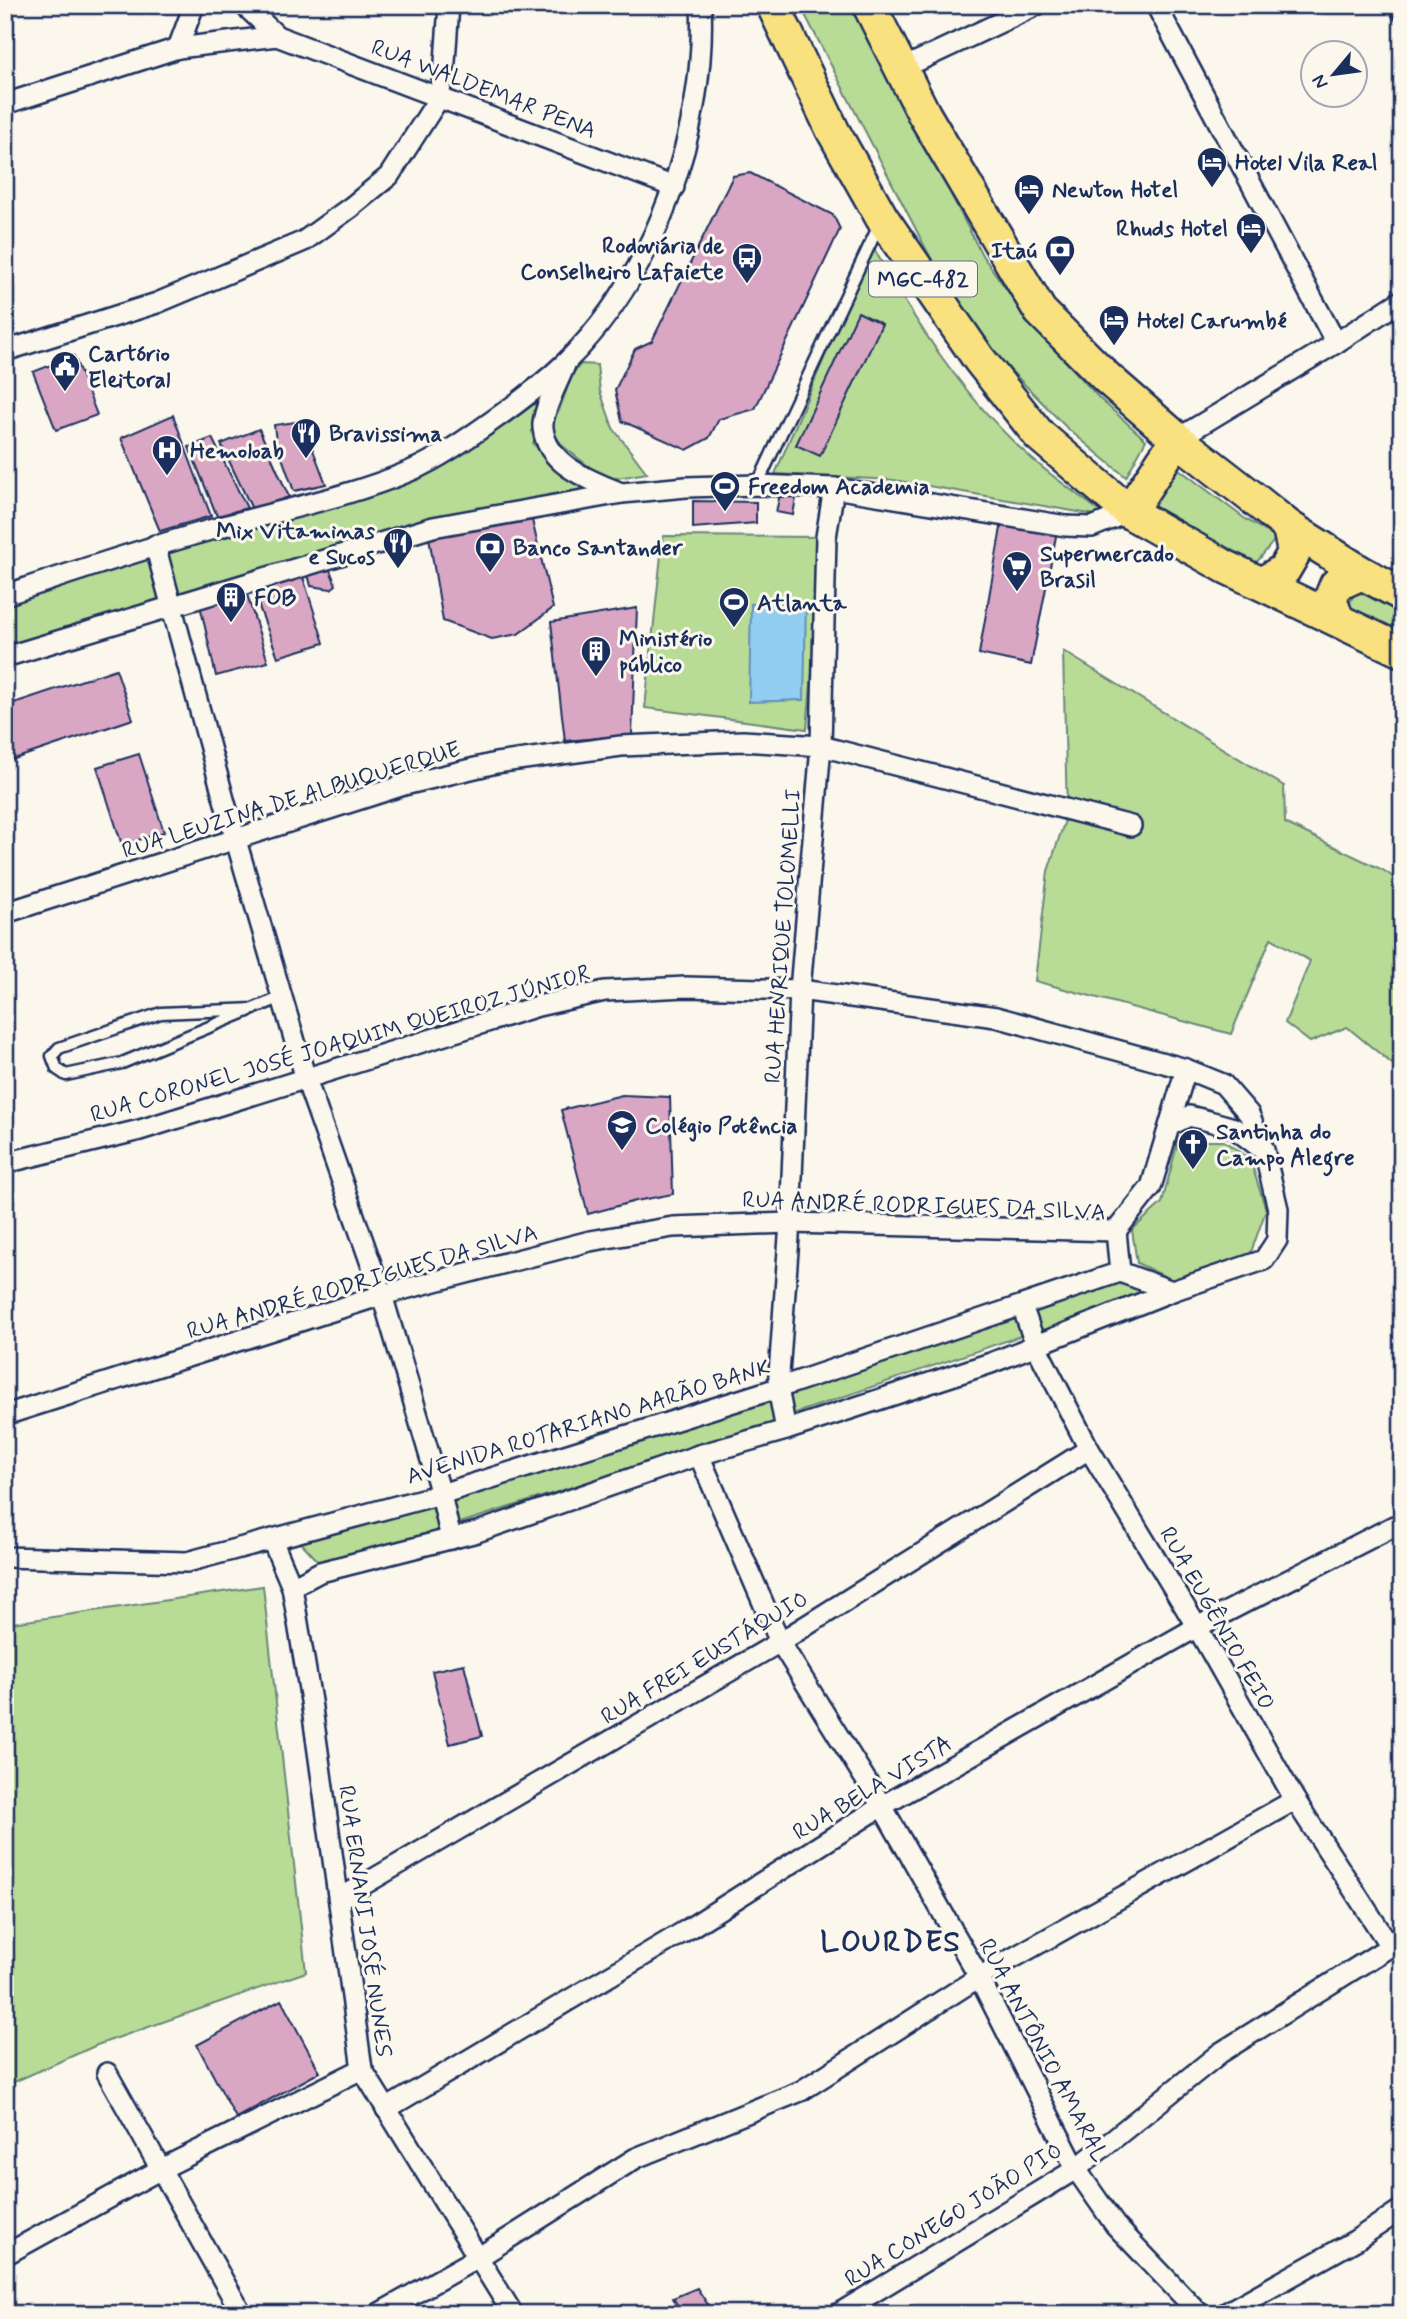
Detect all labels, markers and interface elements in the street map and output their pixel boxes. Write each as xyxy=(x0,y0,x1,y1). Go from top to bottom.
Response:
street label: RUA WALDEMAR PENA xyxy=(366,33,600,147)
north arrow xyxy=(1298,38,1368,108)
text: N xyxy=(1306,70,1334,93)
hotel icon: Hotel Vila Real xyxy=(1195,145,1229,189)
place label: Hotel Vila Real xyxy=(1235,149,1378,179)
hotel icon: Newton Hotel xyxy=(1012,172,1046,216)
place label: Newton Hotel xyxy=(1052,176,1178,206)
hotel icon: Rhuds Hotel xyxy=(1234,211,1268,255)
place label: Rhuds Hotel xyxy=(1116,215,1228,245)
place label: Rodoviária de Conselheiro Lafaiete xyxy=(520,232,724,288)
bank icon: Itaú xyxy=(1043,233,1077,277)
place label: Itaú xyxy=(991,237,1038,267)
bus stop icon: Rodoviária de Conselheiro Lafaiete xyxy=(730,241,764,285)
road number: MGC-482 xyxy=(869,262,977,296)
hotel icon: Hotel Carumbé xyxy=(1097,303,1131,347)
place label: Hotel Carumbé xyxy=(1137,307,1288,337)
place label: Cartório Eleitoral xyxy=(88,340,171,396)
public building icon: Cartório Eleitoral xyxy=(48,349,82,393)
restaurant icon: Bravissima xyxy=(289,416,323,460)
place label: Bravissima xyxy=(329,420,443,450)
hospital icon: Hemoloab xyxy=(150,433,184,477)
place label: Hemoloab xyxy=(190,437,284,467)
sports icon: Freedom Academia xyxy=(708,469,742,513)
place label: Freedom Academia xyxy=(748,473,930,503)
place label: Mix Vitaminas e Sucos xyxy=(216,517,376,573)
restaurant icon: Mix Vitaminas e Sucos xyxy=(381,526,415,570)
bank icon: Banco Santander xyxy=(473,530,507,574)
place label: Banco Santander xyxy=(513,534,684,564)
place label: Supermercado Brasil xyxy=(1040,540,1174,596)
supermarket icon: Supermercado Brasil xyxy=(1000,549,1034,593)
building icon: FOB xyxy=(214,580,248,624)
place label: FOB xyxy=(254,584,297,614)
sports icon: Atlanta xyxy=(717,585,751,629)
place label: Atlanta xyxy=(757,589,848,619)
place label: Ministério público xyxy=(619,625,712,681)
building icon: Ministério público xyxy=(579,634,613,678)
street label: RUA LEUZINA DE ALBUQUERQUE xyxy=(119,735,465,867)
street label: RUA HENRIQUE TOLOMELLI xyxy=(759,788,809,1084)
street label: RUA CORONEL JOSÉ JOAQUIM QUEIROZ JÚNIOR xyxy=(87,958,594,1131)
school or university icon: Colégio Potência xyxy=(605,1108,639,1152)
place label: Colégio Potência xyxy=(645,1112,798,1142)
place label: Santinha do Campo Alegre xyxy=(1216,1118,1355,1177)
church icon: Santinha do Campo Alegre xyxy=(1176,1127,1210,1171)
street label: RUA ANDRÉ RODRIGUES DA SILVA xyxy=(742,1185,1106,1228)
street label: RUA ANDRÉ RODRIGUES DA SILVA xyxy=(183,1217,541,1347)
street label: AVENIDA ROTARIANO AARÃO BANK xyxy=(403,1353,774,1493)
street label: RUA EUGÊNIO FEIO xyxy=(1152,1522,1281,1716)
street label: RUA FREI EUSTÁQUIO xyxy=(596,1585,814,1732)
street label: RUA BELA VISTA xyxy=(788,1729,958,1848)
street label: RUA ERNANI JOSÉ NUNES xyxy=(330,1783,399,2059)
district label: LOURDES xyxy=(820,1923,962,1962)
street label: RUA ANTÔNIO AMARAL xyxy=(970,1934,1114,2168)
street label: RUA CONEGO JOÃO PIO xyxy=(840,2136,1069,2295)

